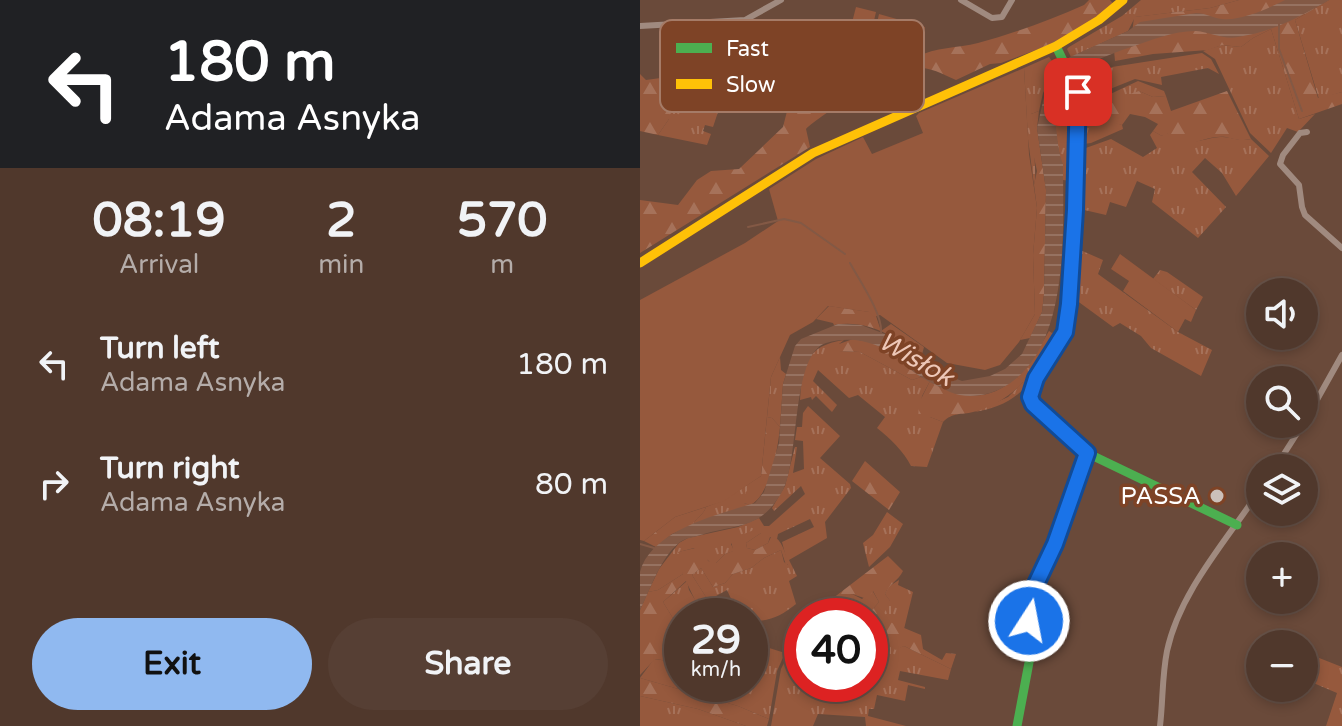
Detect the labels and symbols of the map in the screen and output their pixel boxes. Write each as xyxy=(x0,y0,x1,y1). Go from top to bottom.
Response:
legend xyxy=(660,20,924,112)
text: Fast xyxy=(726,36,769,62)
pin xyxy=(1044,58,1112,126)
text: Slow xyxy=(726,72,776,98)
water label: Wisłok xyxy=(873,325,961,394)
place label: PASSA xyxy=(1121,482,1201,511)
marker: PASSA xyxy=(1208,487,1226,505)
position arrow xyxy=(987,579,1071,663)
speed limit sign: 40 xyxy=(784,598,888,702)

